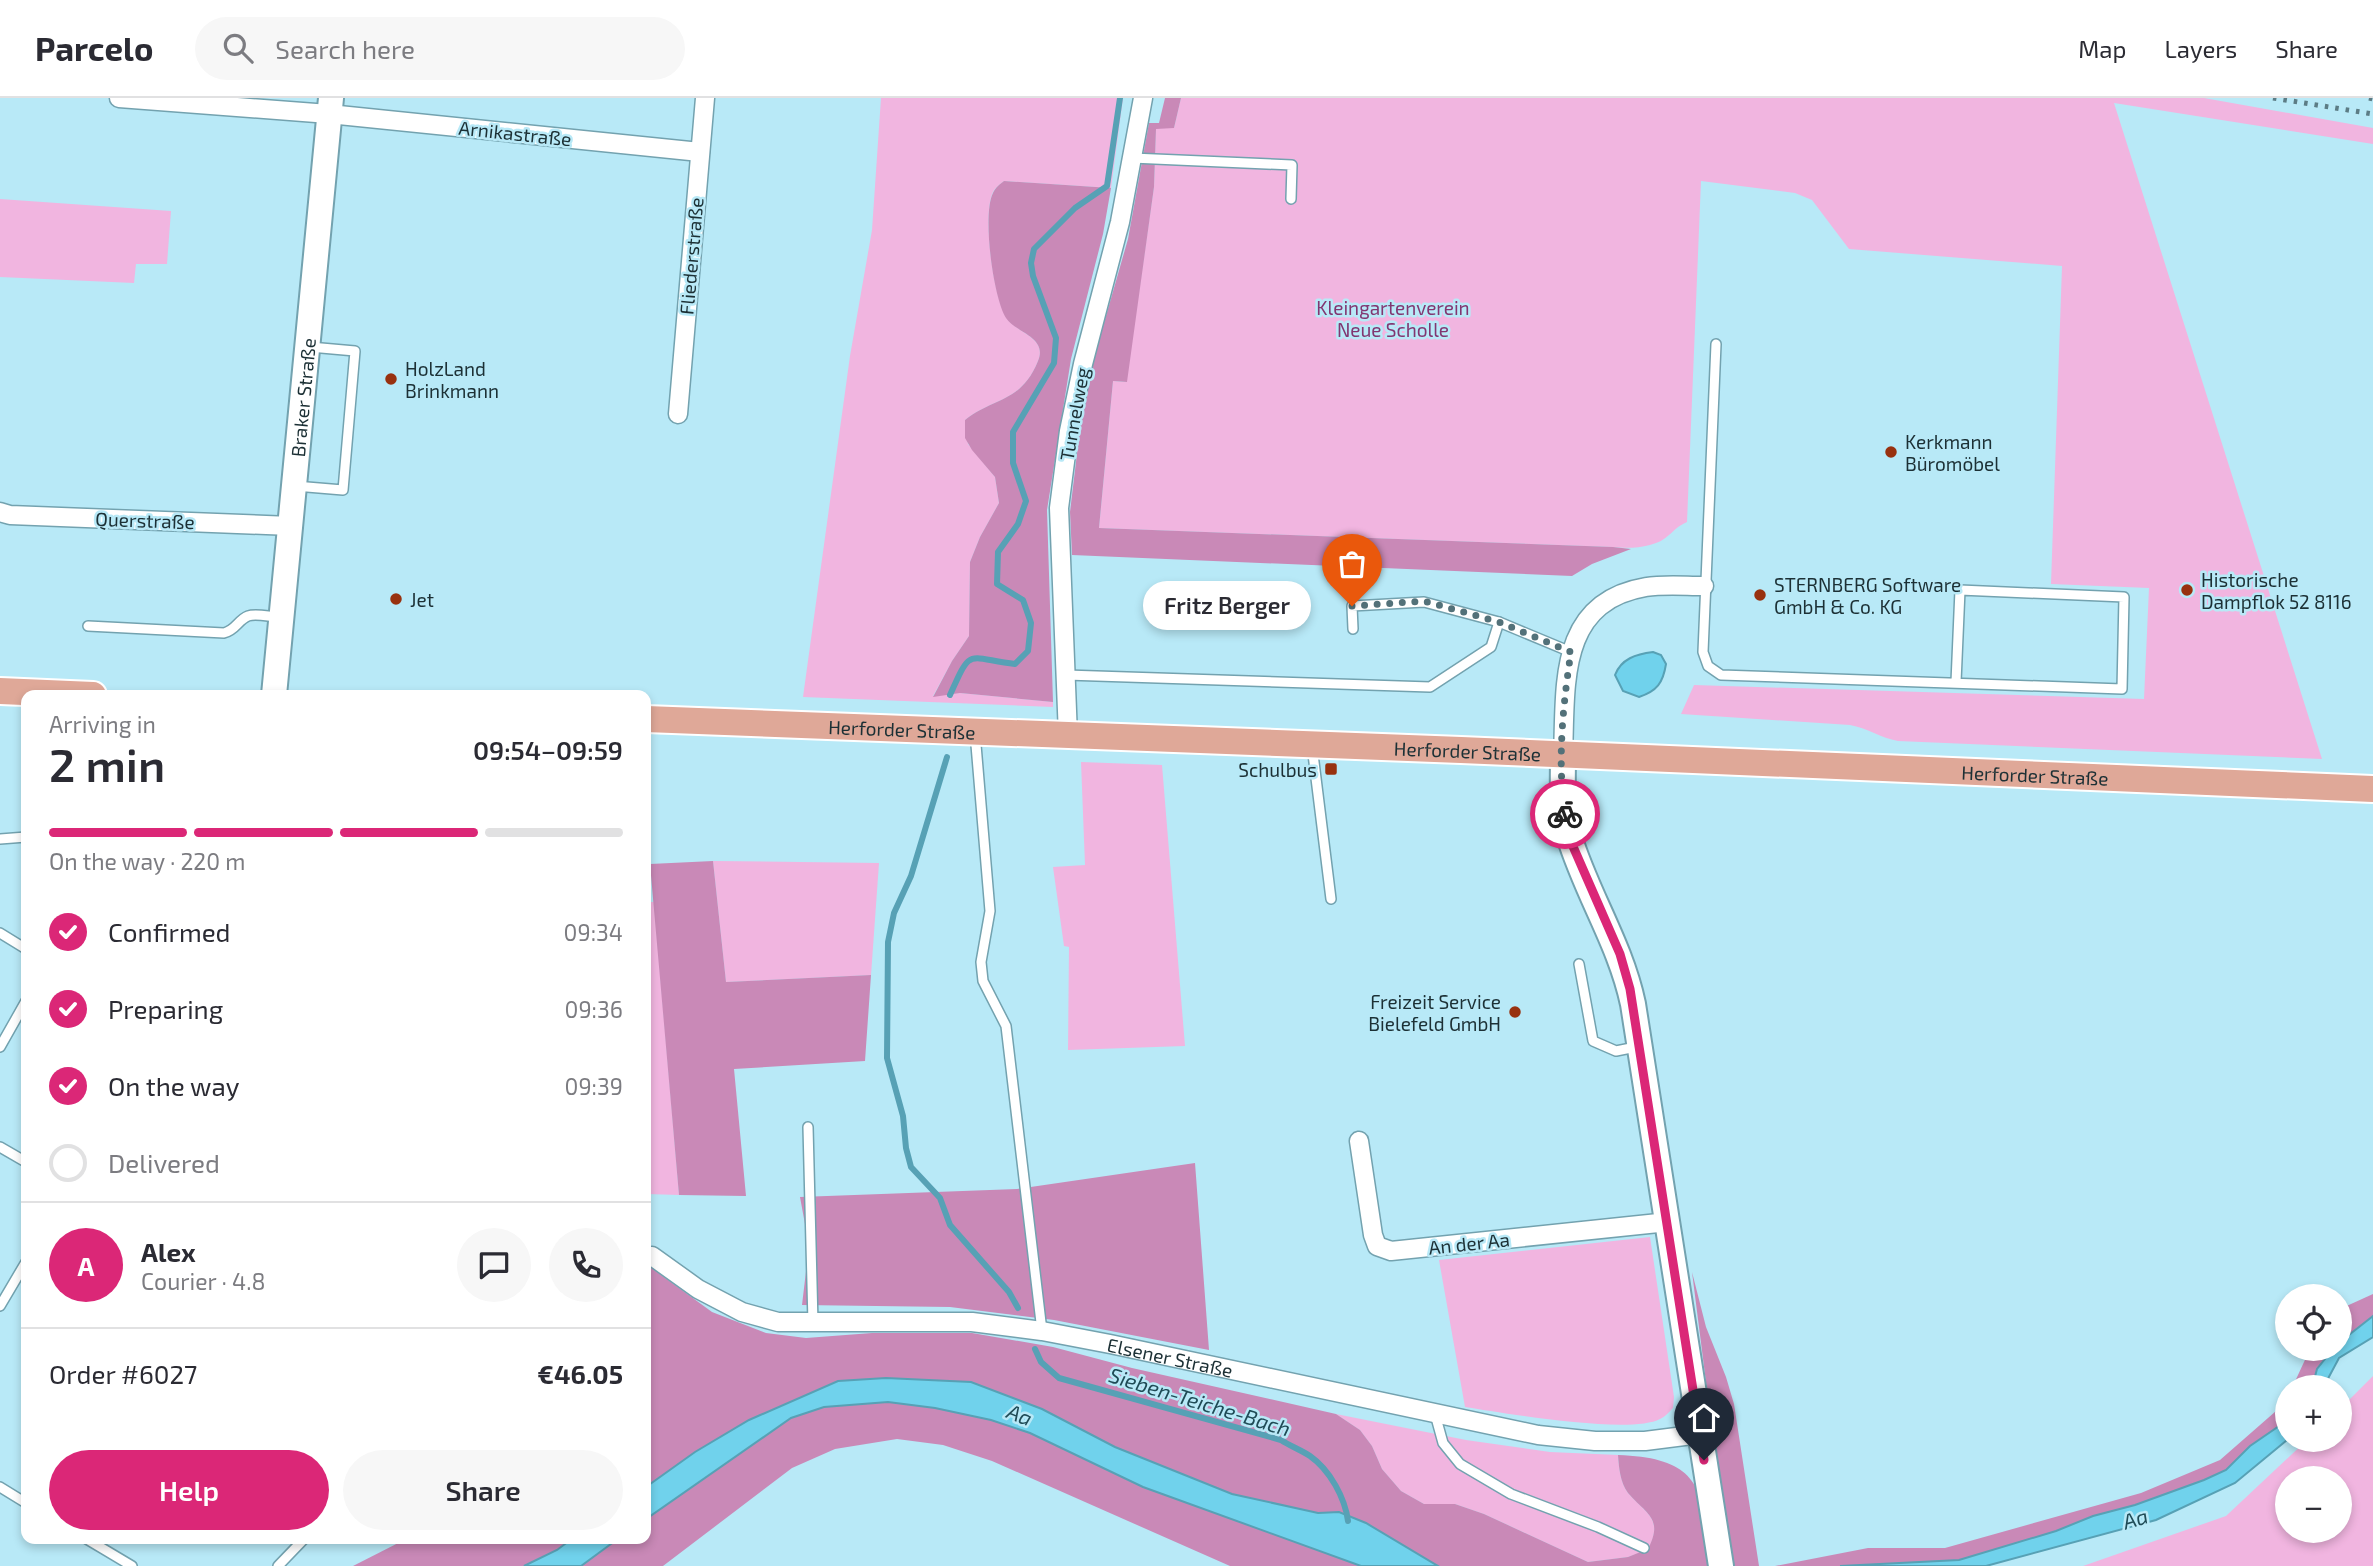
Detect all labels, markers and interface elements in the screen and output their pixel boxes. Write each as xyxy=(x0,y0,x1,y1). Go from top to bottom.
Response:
search box xyxy=(195,17,685,80)
text: Parcelo xyxy=(35,28,153,68)
icon: search xyxy=(219,29,257,67)
text: Search here xyxy=(275,33,415,64)
text: Map xyxy=(2078,34,2126,63)
text: Layers xyxy=(2164,34,2237,63)
text: Share xyxy=(2275,34,2338,63)
street label: Arnikastraße xyxy=(457,116,573,150)
street label: Fliederstraße xyxy=(674,196,708,316)
park label: Kleingartenverein Neue Scholle xyxy=(1316,296,1470,341)
street label: Braker Straße xyxy=(285,337,320,458)
place label: HolzLand Brinkmann xyxy=(405,357,499,402)
street label: Tunnelweg xyxy=(1054,365,1094,462)
marker: HolzLand Brinkmann xyxy=(383,371,399,387)
place label: Kerkmann Büromöbel xyxy=(1905,430,2000,475)
marker: Kerkmann Büromöbel xyxy=(1883,444,1899,460)
street label: Querstraße xyxy=(95,507,195,533)
pin xyxy=(1322,534,1382,606)
icon: bag xyxy=(1333,545,1371,583)
place label: Historische Dampflok 52 8116 xyxy=(2201,568,2352,613)
place label: STERNBERG Software GmbH & Co. KG xyxy=(1774,573,1961,618)
callout: Fritz Berger xyxy=(1142,582,1310,630)
marker: Historische Dampflok 52 8116 xyxy=(2179,582,2195,598)
marker: STERNBERG Software GmbH & Co. KG xyxy=(1752,587,1768,603)
place label: Jet xyxy=(410,588,434,611)
marker: Jet xyxy=(388,591,404,607)
text: Fritz Berger xyxy=(1164,591,1290,619)
text: Arriving in xyxy=(49,710,156,738)
street label: Herforder Straße xyxy=(828,714,976,743)
text: 09:54–09:59 xyxy=(473,734,623,765)
text: 2 min xyxy=(49,736,165,791)
street label: Herforder Straße xyxy=(1393,736,1541,765)
place label: Schulbus xyxy=(1238,758,1317,781)
street label: Herforder Straße xyxy=(1961,760,2109,789)
marker: Schulbus xyxy=(1323,761,1339,777)
courier xyxy=(1530,779,1600,849)
icon: bike xyxy=(1546,795,1584,833)
text: On the way · 220 m xyxy=(49,847,245,875)
icon: check xyxy=(49,913,87,951)
text: Confirmed xyxy=(108,916,231,947)
text: 09:34 xyxy=(564,918,623,946)
icon: check xyxy=(49,990,87,1028)
place label: Freizeit Service Bielefeld GmbH xyxy=(1368,990,1501,1035)
text: Preparing xyxy=(108,993,223,1024)
text: 09:36 xyxy=(565,995,623,1023)
marker: Freizeit Service Bielefeld GmbH xyxy=(1507,1004,1523,1020)
icon: check xyxy=(49,1067,87,1105)
text: On the way xyxy=(108,1070,239,1101)
text: 09:39 xyxy=(565,1072,623,1100)
text: Delivered xyxy=(108,1147,220,1178)
street label: An der Aa xyxy=(1427,1227,1511,1259)
button: chat xyxy=(457,1228,531,1302)
button: phone xyxy=(549,1228,623,1302)
text: Alex xyxy=(141,1236,196,1267)
text: A xyxy=(78,1250,94,1281)
text: Courier · 4.8 xyxy=(141,1267,265,1295)
map controls xyxy=(2275,1284,2352,1543)
button: locate xyxy=(2275,1284,2352,1361)
street label: Elsener Straße xyxy=(1105,1332,1235,1381)
text: Order #6027 xyxy=(49,1358,197,1389)
text: €46.05 xyxy=(537,1358,623,1389)
water label: Sieben-Teiche-Bach xyxy=(1106,1361,1294,1441)
button: + xyxy=(2275,1375,2352,1452)
pin xyxy=(1674,1388,1734,1460)
water label: Aa xyxy=(1003,1397,1036,1430)
icon: home xyxy=(1685,1399,1723,1437)
button: Help xyxy=(49,1450,329,1530)
button: Share xyxy=(343,1450,623,1530)
button: − xyxy=(2275,1466,2352,1543)
water label: Aa xyxy=(2118,1502,2151,1534)

